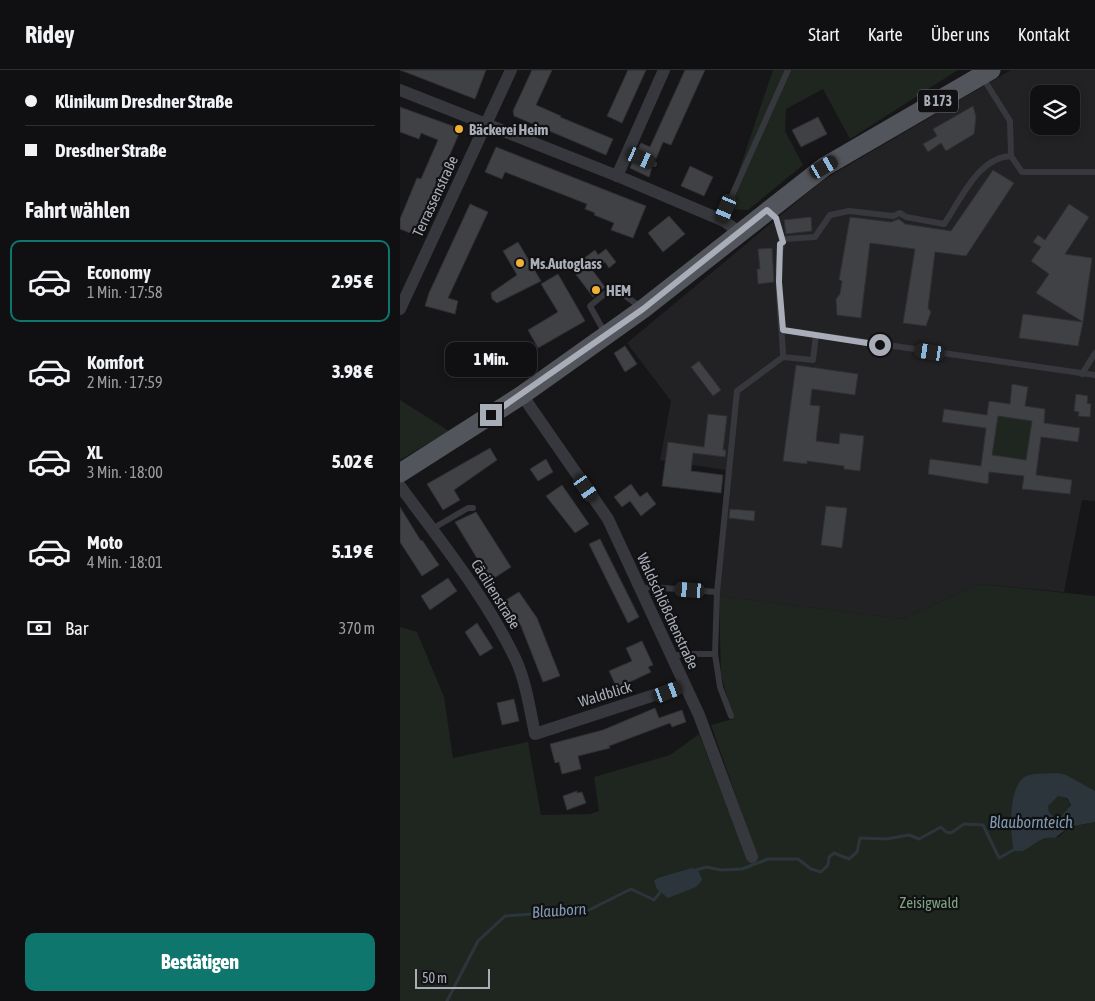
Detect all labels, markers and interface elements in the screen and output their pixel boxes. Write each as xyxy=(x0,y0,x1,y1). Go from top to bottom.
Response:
text: Ridey xyxy=(25,21,74,48)
text: Start xyxy=(808,24,840,45)
text: Karte xyxy=(868,24,903,45)
text: Über uns xyxy=(931,24,990,45)
text: Kontakt xyxy=(1018,24,1070,45)
map controls xyxy=(1030,85,1080,135)
button: layers xyxy=(1030,85,1080,135)
text: Klinikum Dresdner Straße xyxy=(55,90,233,112)
road number: B 173 xyxy=(918,90,958,112)
place label: Bäckerei Heim xyxy=(469,121,548,138)
marker: Bäckerei Heim xyxy=(453,123,465,135)
text: Dresdner Straße xyxy=(55,139,167,161)
car xyxy=(624,145,657,171)
street label: Terrassenstraße xyxy=(409,153,461,239)
car xyxy=(807,153,840,181)
car xyxy=(713,192,738,226)
text: Fahrt wählen xyxy=(25,197,130,223)
place label: Ms.Autoglass xyxy=(530,255,603,272)
marker: Ms.Autoglass xyxy=(514,257,526,269)
icon: car xyxy=(27,259,72,304)
text: Economy xyxy=(87,261,151,283)
text: 2.95 € xyxy=(332,270,373,292)
place label: HEM xyxy=(606,282,631,299)
text: 1 Min. · 17:58 xyxy=(87,283,162,301)
marker: HEM xyxy=(590,284,602,296)
route start xyxy=(869,334,891,356)
callout: 1 Min. xyxy=(445,342,537,378)
car xyxy=(914,342,945,362)
icon: car xyxy=(27,349,72,394)
text: 1 Min. xyxy=(474,350,508,368)
text: Komfort xyxy=(87,351,144,373)
text: 3.98 € xyxy=(332,360,373,382)
text: 2 Min. · 17:59 xyxy=(87,373,162,391)
route end xyxy=(480,404,502,426)
icon: car xyxy=(27,439,72,484)
text: XL xyxy=(87,441,103,463)
text: 5.02 € xyxy=(332,450,373,472)
text: 3 Min. · 18:00 xyxy=(87,463,163,481)
car xyxy=(571,471,600,505)
icon: car xyxy=(27,529,72,574)
text: Moto xyxy=(87,531,123,553)
text: 5.19 € xyxy=(332,540,373,562)
street label: Waldschlößchenstraße xyxy=(634,550,702,672)
text: 4 Min. · 18:01 xyxy=(87,553,163,571)
street label: Cäcilienstraße xyxy=(468,556,524,632)
car xyxy=(674,581,705,599)
icon: cash xyxy=(25,614,53,642)
text: Bar xyxy=(65,617,88,639)
text: 370 m xyxy=(339,619,375,637)
street label: Waldblick xyxy=(576,678,634,710)
car xyxy=(651,680,684,704)
water label: Blaubornteich xyxy=(989,813,1073,831)
park label: Zeisigwald xyxy=(900,894,958,911)
water label: Blauborn xyxy=(531,899,587,921)
button: Bestätigen xyxy=(25,933,375,991)
scale bar xyxy=(415,966,490,989)
text: 50 m xyxy=(422,970,447,986)

